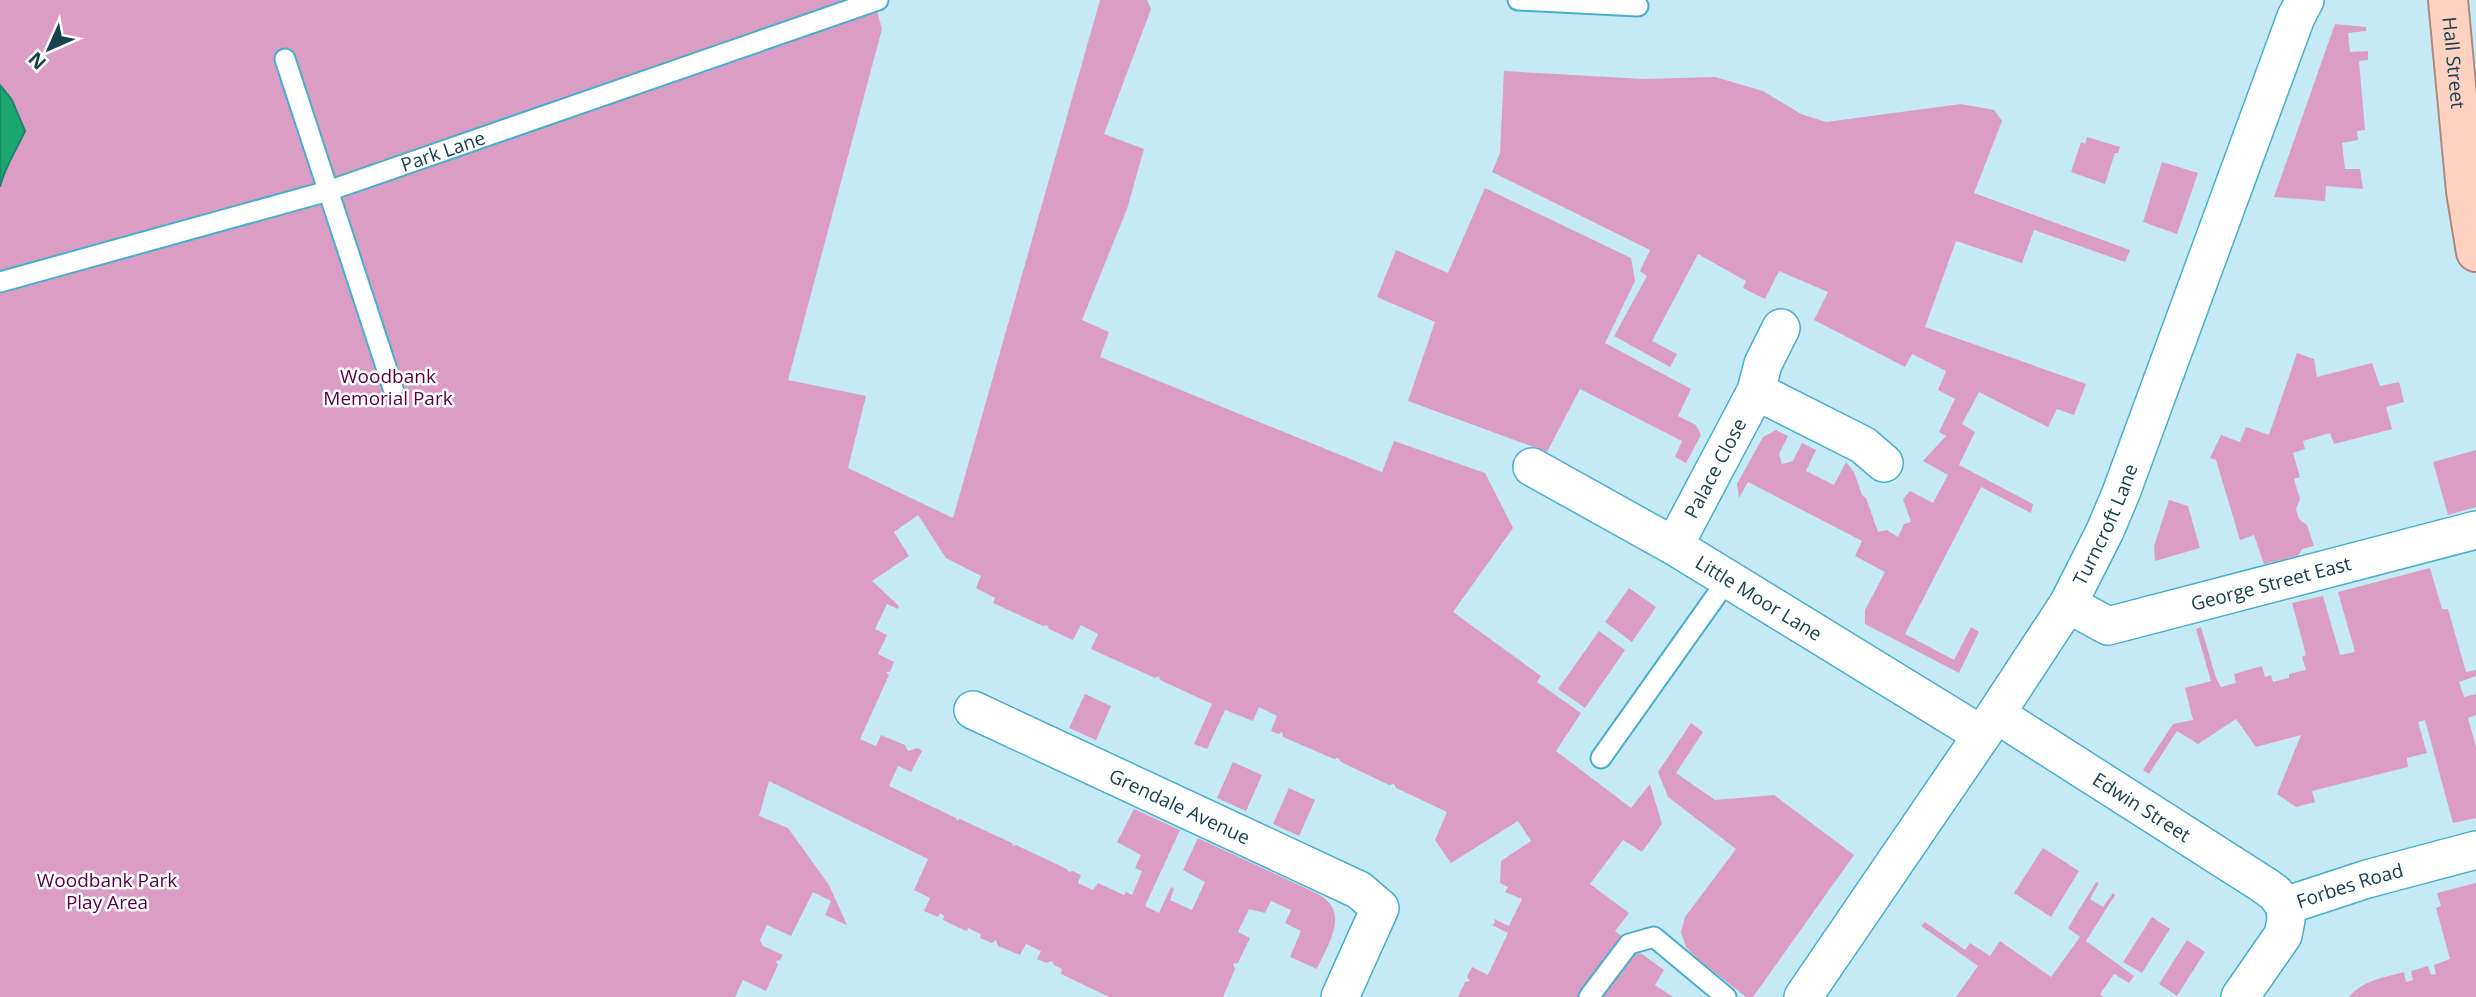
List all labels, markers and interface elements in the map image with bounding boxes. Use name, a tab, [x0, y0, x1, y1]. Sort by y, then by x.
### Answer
north arrow	[14, 14, 84, 84]
street label: Hall Street	[2437, 16, 2471, 110]
text: N	[22, 46, 52, 76]
street label: Park Lane	[397, 124, 488, 178]
park label: Woodbank Memorial Park	[323, 363, 453, 411]
street label: Palace Close	[1678, 414, 1752, 523]
street label: Turncroft Lane	[2067, 460, 2144, 590]
street label: Little Moor Lane	[1691, 549, 1827, 647]
street label: George Street East	[2188, 550, 2354, 617]
street label: Grendale Avenue	[1105, 762, 1254, 850]
street label: Edwin Street	[2088, 766, 2196, 848]
street label: Forbes Road	[2293, 857, 2406, 914]
park label: Woodbank Park Play Area	[37, 867, 177, 915]

